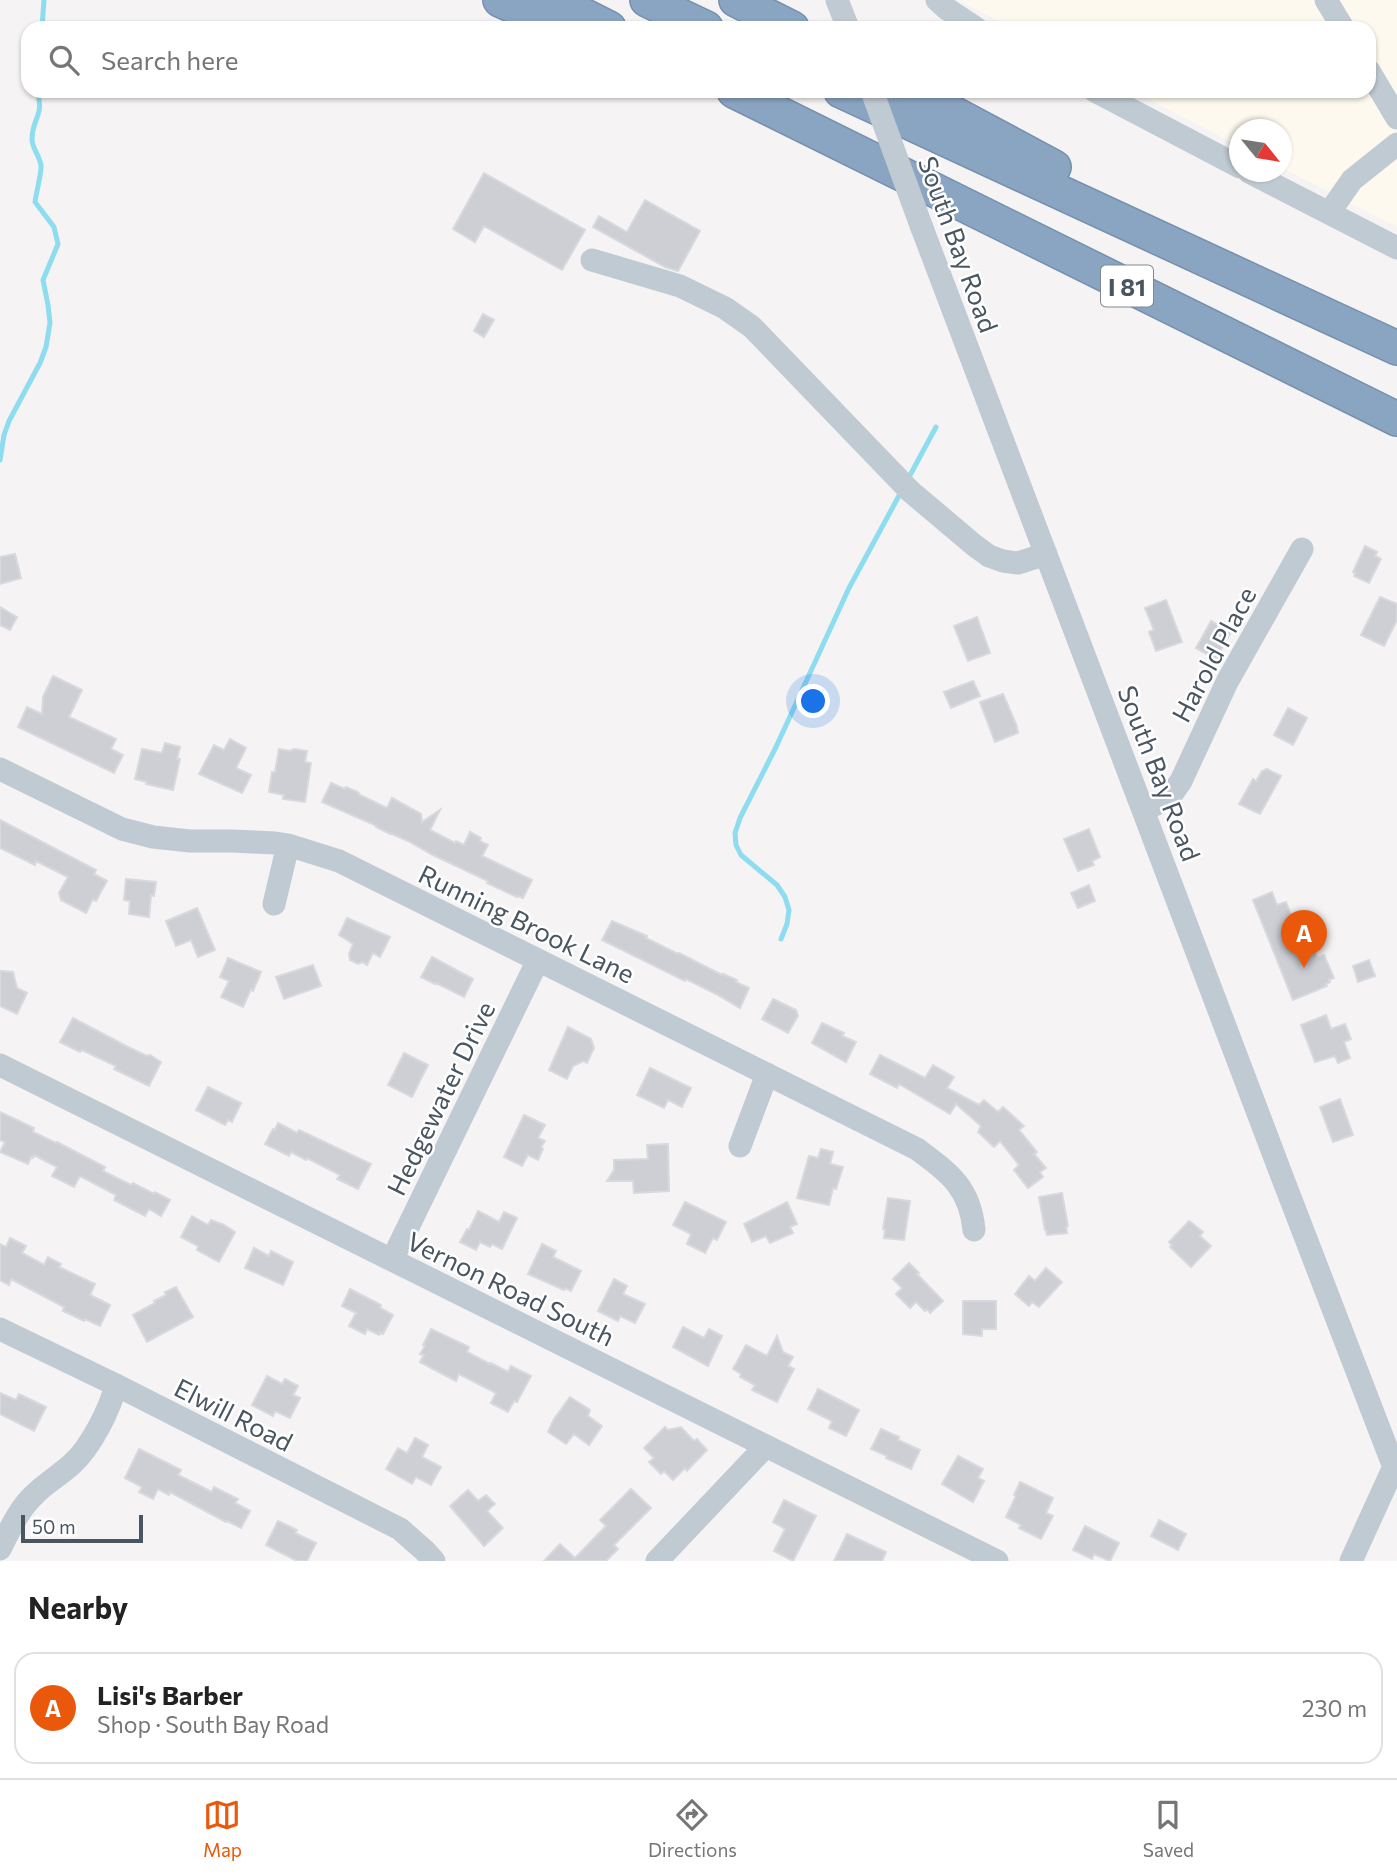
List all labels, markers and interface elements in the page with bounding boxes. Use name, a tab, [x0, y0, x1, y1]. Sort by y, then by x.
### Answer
search box	[21, 21, 1376, 98]
icon: search	[45, 41, 83, 79]
text: Search here	[101, 44, 239, 75]
north arrow	[1229, 119, 1292, 182]
street label: South Bay Road	[913, 152, 1005, 336]
road number: I 81	[1101, 265, 1153, 306]
street label: Harold Place	[1165, 581, 1261, 727]
street label: South Bay Road	[1112, 681, 1208, 865]
your location	[796, 684, 830, 718]
street label: Running Brook Lane	[414, 857, 640, 989]
pin: A	[1281, 910, 1327, 968]
street label: Hedgewater Drive	[380, 996, 500, 1200]
street label: Vernon Road South	[402, 1224, 620, 1352]
street label: Elwill Road	[170, 1371, 298, 1457]
scale bar	[21, 1512, 144, 1544]
text: 50 m	[32, 1515, 76, 1538]
text: Nearby	[28, 1588, 128, 1625]
text: Lisi's Barber	[97, 1679, 243, 1710]
text: A	[45, 1694, 61, 1722]
text: 230 m	[1302, 1694, 1367, 1722]
text: Shop · South Bay Road	[97, 1710, 329, 1738]
tab: Map	[203, 1796, 242, 1861]
tab: Directions	[648, 1796, 737, 1861]
tab: Saved	[1143, 1796, 1194, 1861]

